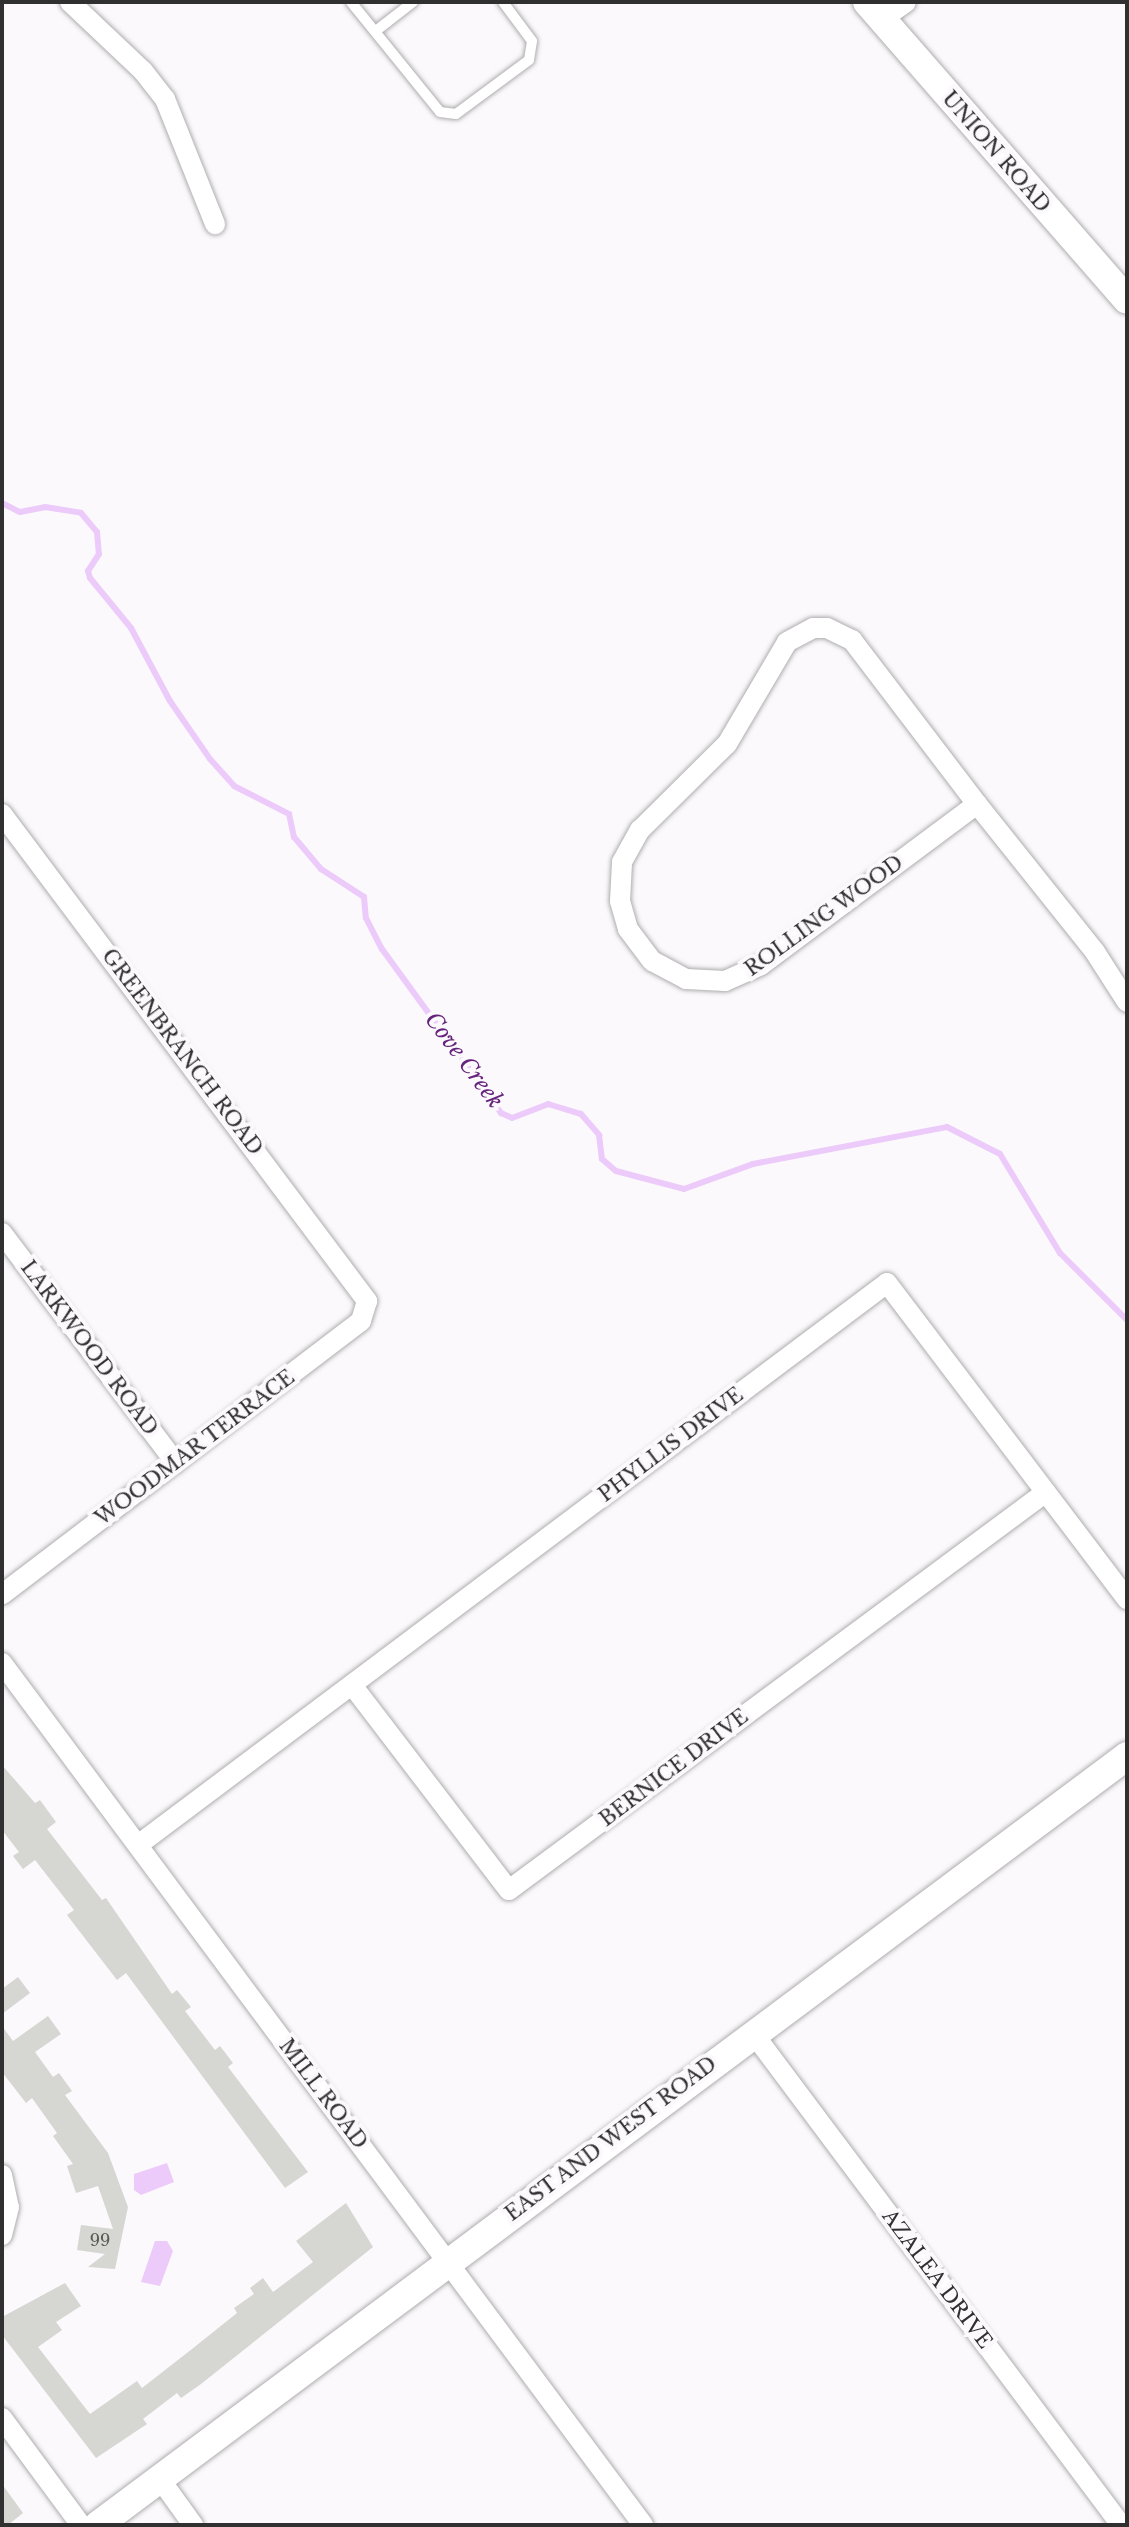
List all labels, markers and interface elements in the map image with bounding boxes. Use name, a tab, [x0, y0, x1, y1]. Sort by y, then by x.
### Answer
street label: UNION ROAD	[937, 87, 1055, 217]
street label: ROLLING WOOD	[740, 850, 908, 982]
street label: GREENBRANCH ROAD	[97, 944, 267, 1160]
water label: Cove Creek	[419, 1007, 509, 1113]
street label: LARKWOOD ROAD	[16, 1256, 162, 1440]
street label: WOODMAR TERRACE	[90, 1365, 300, 1531]
street label: PHYLLIS DRIVE	[594, 1383, 748, 1507]
street label: BERNICE DRIVE	[595, 1704, 753, 1832]
street label: MILL ROAD	[274, 2034, 372, 2154]
street label: EAST AND WEST ROAD	[500, 2051, 722, 2227]
street label: AZALEA DRIVE	[877, 2205, 997, 2353]
house number: 99	[90, 2230, 110, 2250]

